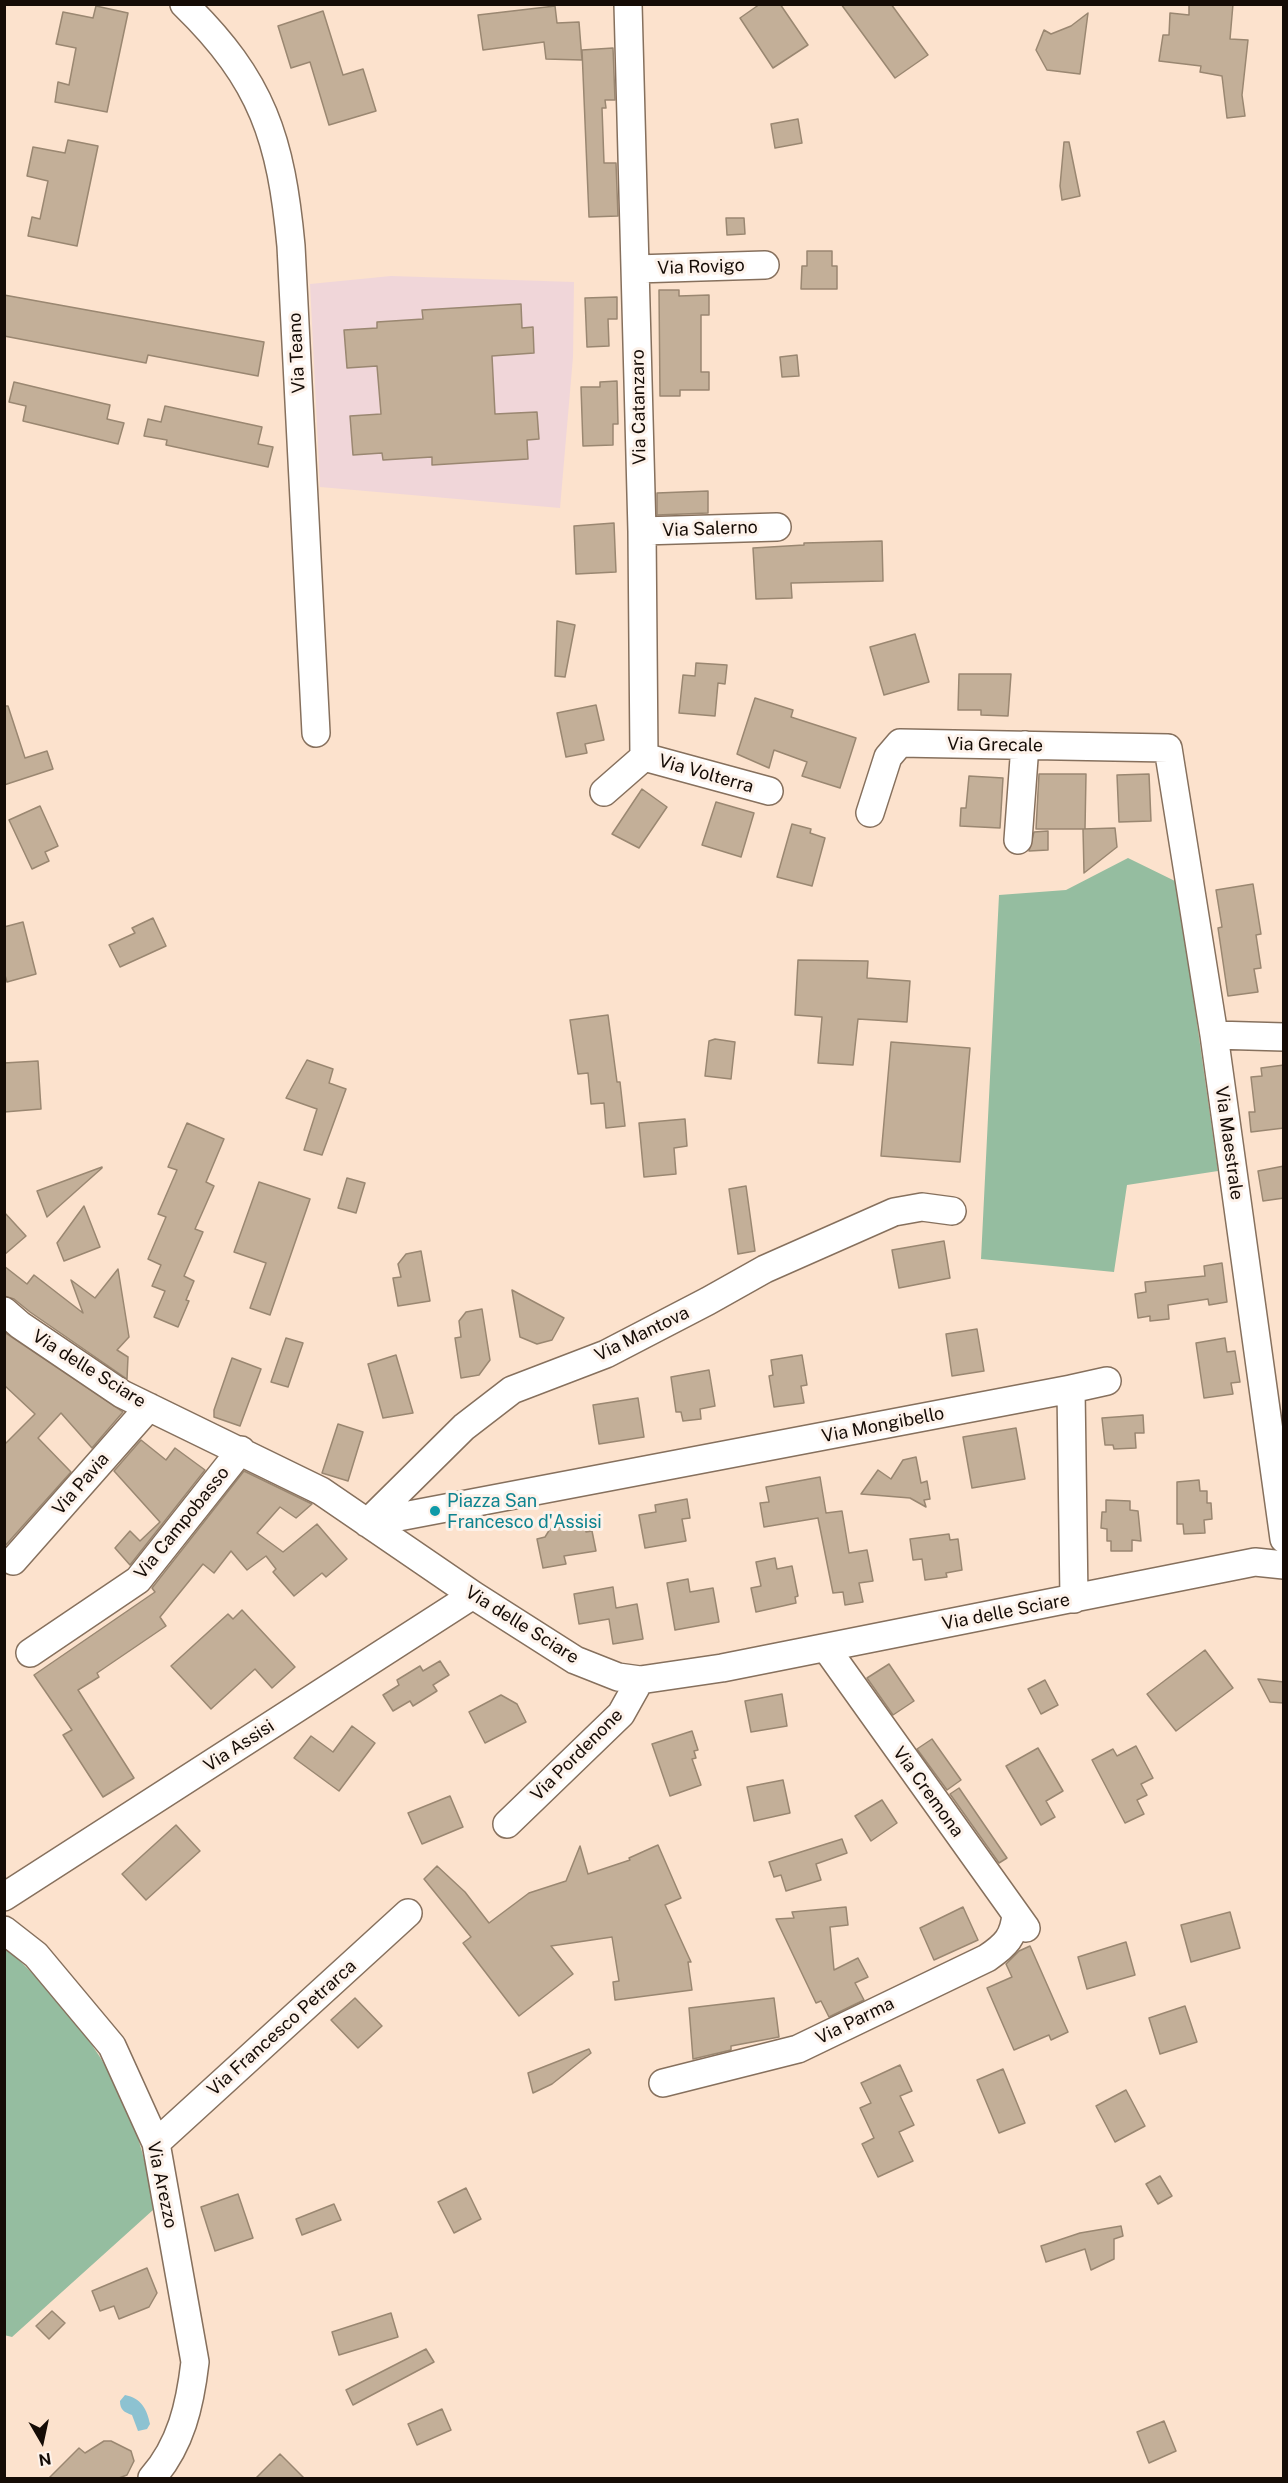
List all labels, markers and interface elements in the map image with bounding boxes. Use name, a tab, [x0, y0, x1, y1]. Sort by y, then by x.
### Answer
street label: Via Rovigo	[657, 255, 745, 279]
street label: Via Teano	[284, 312, 310, 394]
street label: Via Catanzaro	[627, 349, 651, 465]
street label: Via Salerno	[662, 517, 758, 541]
street label: Via Grecale	[947, 733, 1043, 757]
street label: Via Volterra	[656, 750, 756, 798]
street label: Via Maestrale	[1210, 1085, 1248, 1201]
street label: Via Mantova	[591, 1302, 693, 1366]
street label: Via delle Sciare	[28, 1325, 150, 1413]
street label: Via Mongibello	[820, 1403, 946, 1447]
street label: Via Pavia	[48, 1448, 114, 1520]
street label: Via Campobasso	[130, 1462, 234, 1584]
place label: Piazza San Francesco d'Assisi	[447, 1490, 602, 1532]
marker: Piazza San Francesco d'Assisi	[428, 1504, 442, 1518]
street label: Via delle Sciare	[461, 1581, 583, 1669]
street label: Via delle Sciare	[940, 1589, 1072, 1635]
street label: Via Pordenone	[526, 1704, 628, 1806]
street label: Via Assisi	[200, 1715, 278, 1777]
street label: Via Cremona	[888, 1743, 968, 1841]
street label: Via Francesco Petrarca	[203, 1955, 361, 2101]
street label: Via Parma	[812, 1993, 898, 2049]
street label: Via Arezzo	[142, 2140, 182, 2230]
north arrow	[12, 2411, 72, 2471]
text: N	[37, 2449, 53, 2470]

